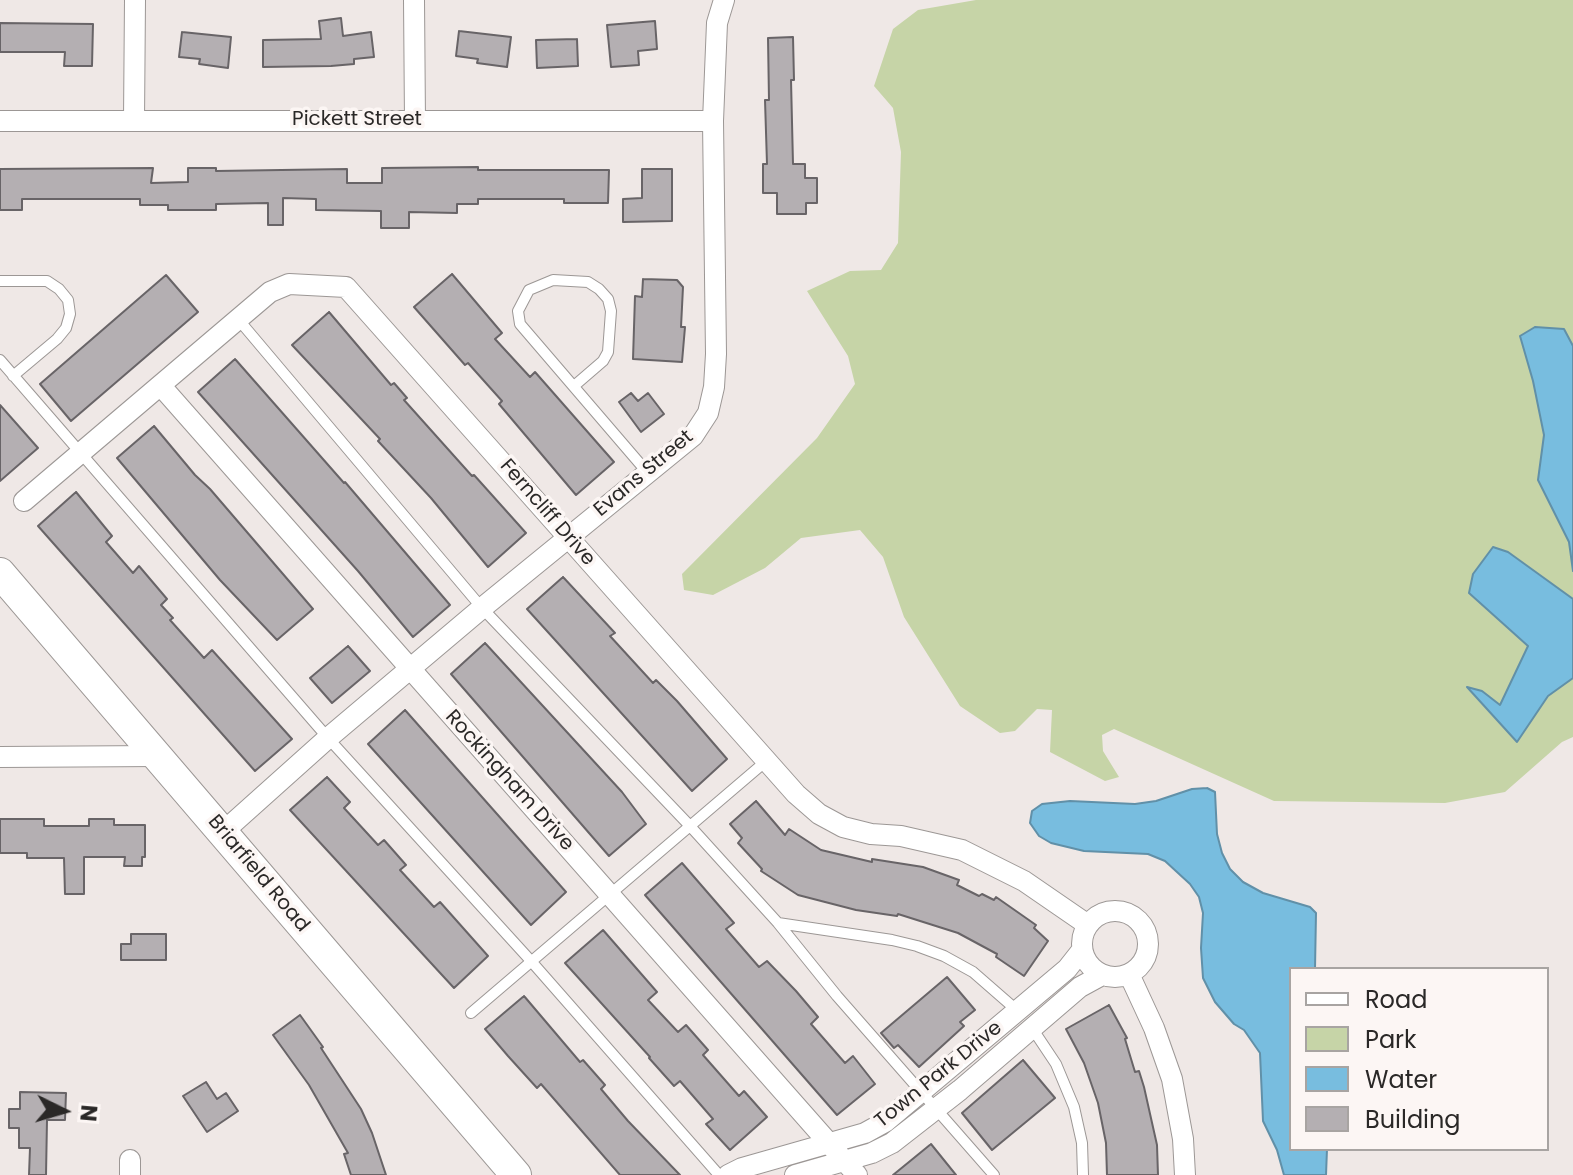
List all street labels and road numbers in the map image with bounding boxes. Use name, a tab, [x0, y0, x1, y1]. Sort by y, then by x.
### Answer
street label: Pickett Street	[292, 108, 422, 132]
street label: Evans Street	[590, 426, 698, 522]
street label: Ferncliff Drive	[494, 455, 600, 571]
street label: Rockingham Drive	[440, 706, 578, 856]
street label: Briarfield Road	[202, 811, 314, 937]
street label: Town Park Drive	[871, 1016, 1007, 1134]

